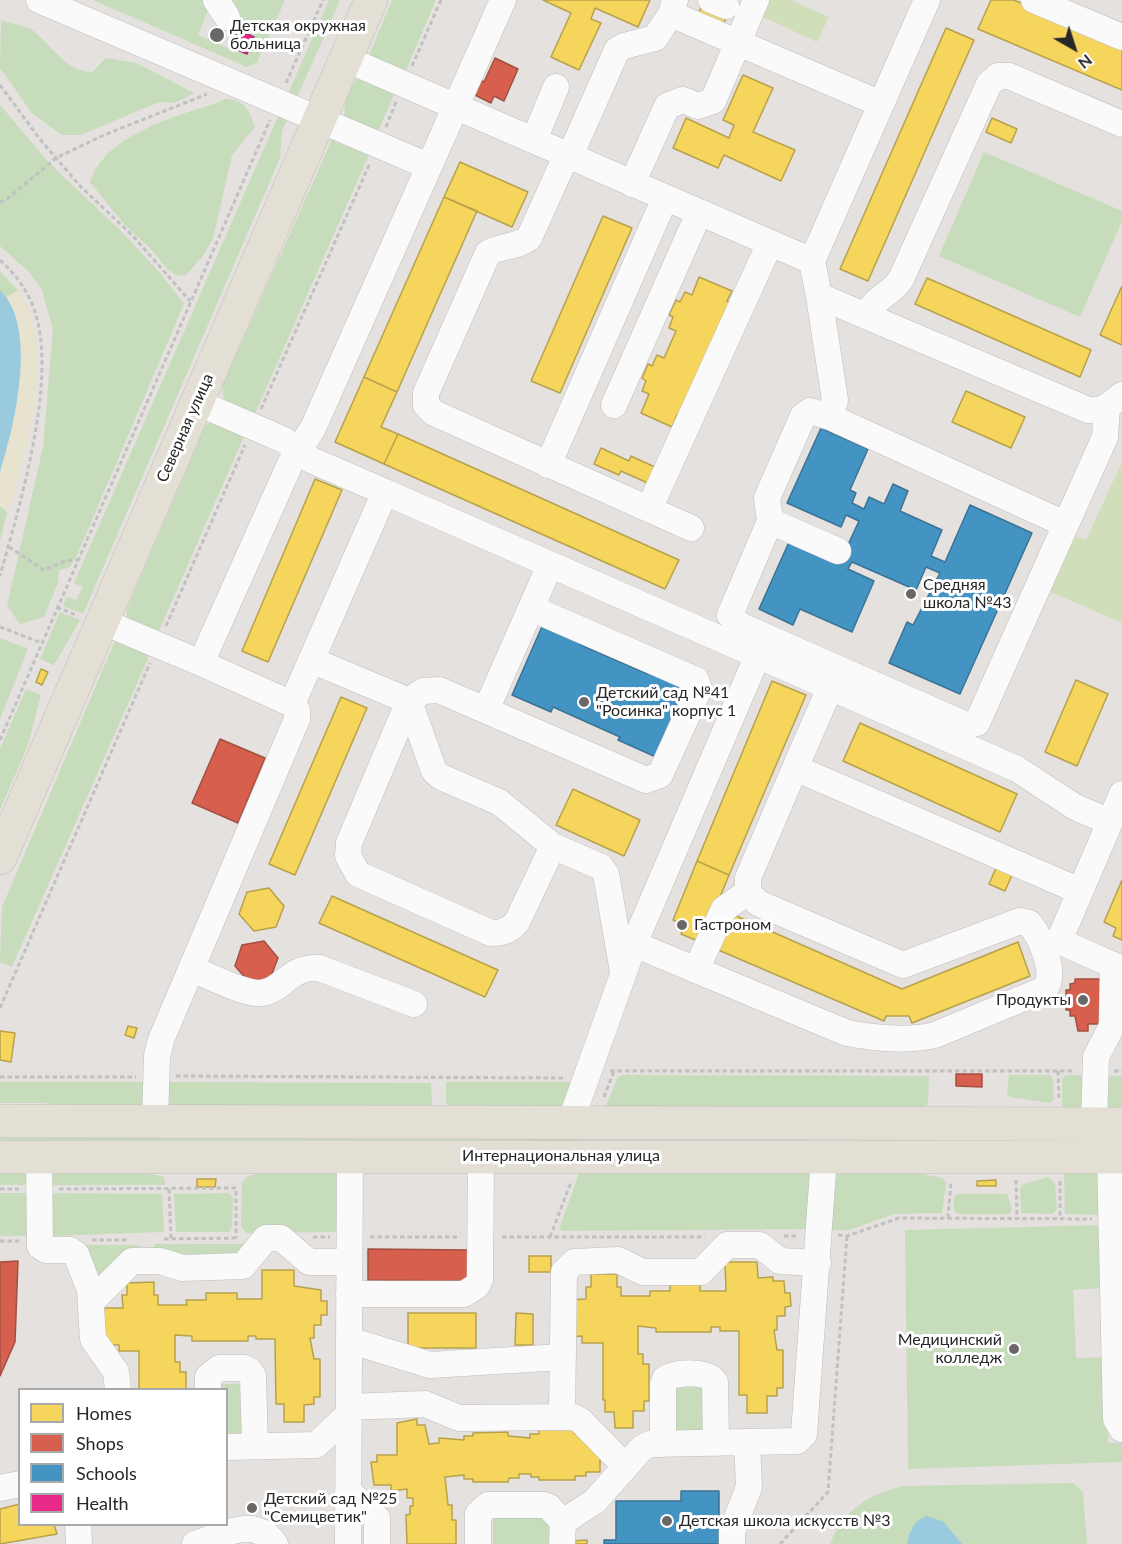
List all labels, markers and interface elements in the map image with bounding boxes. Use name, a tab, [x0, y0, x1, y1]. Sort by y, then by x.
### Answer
place label: Детская окружная больница	[230, 16, 366, 54]
north arrow	[1044, 18, 1104, 78]
marker: Детская окружная больница	[208, 26, 226, 44]
text: N	[1075, 51, 1096, 74]
street label: Северная улица	[152, 371, 218, 485]
place label: Средняя школа №43	[923, 575, 1011, 613]
marker: Средняя школа №43	[904, 587, 918, 601]
place label: Детский сад №41 "Росинка" корпус 1	[596, 683, 736, 721]
marker: Детский сад №41 "Росинка" корпус 1	[577, 695, 591, 709]
place label: Гастроном	[694, 915, 771, 935]
marker: Гастроном	[675, 918, 689, 932]
place label: Продукты	[996, 990, 1071, 1010]
marker: Продукты	[1076, 993, 1090, 1007]
street label: Интернациональная улица	[462, 1146, 660, 1166]
place label: Медицинский колледж	[898, 1330, 1002, 1368]
marker: Медицинский колледж	[1007, 1342, 1021, 1356]
legend	[18, 1388, 228, 1526]
text: Homes	[76, 1402, 132, 1424]
text: Shops	[76, 1432, 124, 1454]
text: Schools	[76, 1462, 137, 1484]
place label: Детский сад №25 "Семицветик"	[264, 1489, 397, 1527]
text: Health	[76, 1492, 129, 1514]
marker: Детский сад №25 "Семицветик"	[245, 1501, 259, 1515]
place label: Детская школа искусств №3	[679, 1511, 891, 1531]
marker: Детская школа искусств №3	[660, 1514, 674, 1528]

